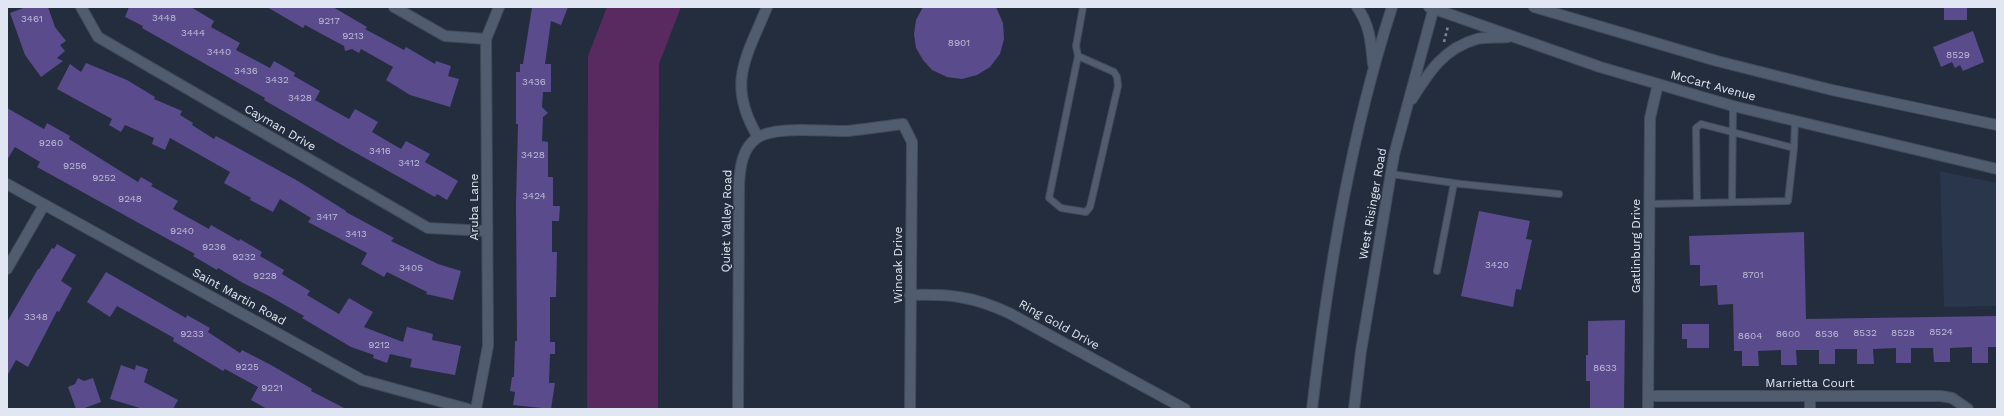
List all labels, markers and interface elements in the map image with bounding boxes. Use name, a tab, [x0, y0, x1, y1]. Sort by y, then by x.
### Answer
house number: 3448	[152, 12, 176, 24]
house number: 3461	[21, 13, 43, 25]
house number: 9217	[318, 15, 340, 27]
house number: 3444	[181, 27, 205, 39]
house number: 9213	[342, 30, 364, 42]
house number: 8901	[948, 37, 970, 49]
house number: 3440	[207, 46, 231, 58]
house number: 8529	[1946, 49, 1970, 61]
house number: 3436	[234, 65, 258, 77]
street label: McCart Avenue	[1669, 68, 1757, 104]
house number: 3432	[265, 74, 289, 86]
house number: 3436	[522, 76, 546, 88]
house number: 3428	[288, 92, 312, 104]
street label: Cayman Drive	[242, 102, 318, 154]
house number: 9260	[39, 137, 63, 149]
house number: 3416	[369, 145, 391, 157]
street label: West Risinger Road	[1356, 147, 1390, 261]
house number: 3428	[521, 149, 545, 161]
house number: 3412	[398, 157, 420, 169]
house number: 9256	[63, 160, 87, 172]
street label: Quiet Valley Road	[719, 169, 735, 273]
house number: 9252	[92, 172, 116, 184]
street label: Aruba Lane	[467, 174, 481, 240]
house number: 3424	[522, 190, 546, 202]
house number: 9248	[118, 193, 142, 205]
street label: Gatlinburg Drive	[1629, 199, 1643, 293]
house number: 3417	[316, 211, 338, 223]
house number: 9240	[170, 225, 194, 237]
street label: Winoak Drive	[891, 227, 905, 303]
house number: 3413	[345, 228, 367, 240]
house number: 9236	[202, 241, 226, 253]
house number: 9232	[232, 251, 256, 263]
house number: 3420	[1485, 259, 1509, 271]
house number: 3405	[399, 262, 423, 274]
street label: Saint Martin Road	[190, 265, 288, 329]
house number: 8701	[1742, 269, 1764, 281]
house number: 9228	[253, 270, 277, 282]
street label: Ring Gold Drive	[1016, 297, 1102, 353]
house number: 3348	[24, 311, 48, 323]
house number: 8524	[1929, 326, 1953, 338]
house number: 8532	[1853, 327, 1877, 339]
house number: 8528	[1891, 327, 1915, 339]
house number: 9233	[180, 328, 204, 340]
house number: 8600	[1776, 328, 1800, 340]
house number: 8536	[1815, 328, 1839, 340]
house number: 8604	[1738, 330, 1762, 342]
house number: 9212	[368, 339, 390, 351]
house number: 9225	[235, 361, 259, 373]
house number: 8633	[1593, 362, 1617, 374]
street label: Marrietta Court	[1765, 376, 1855, 390]
house number: 9221	[261, 382, 283, 394]

